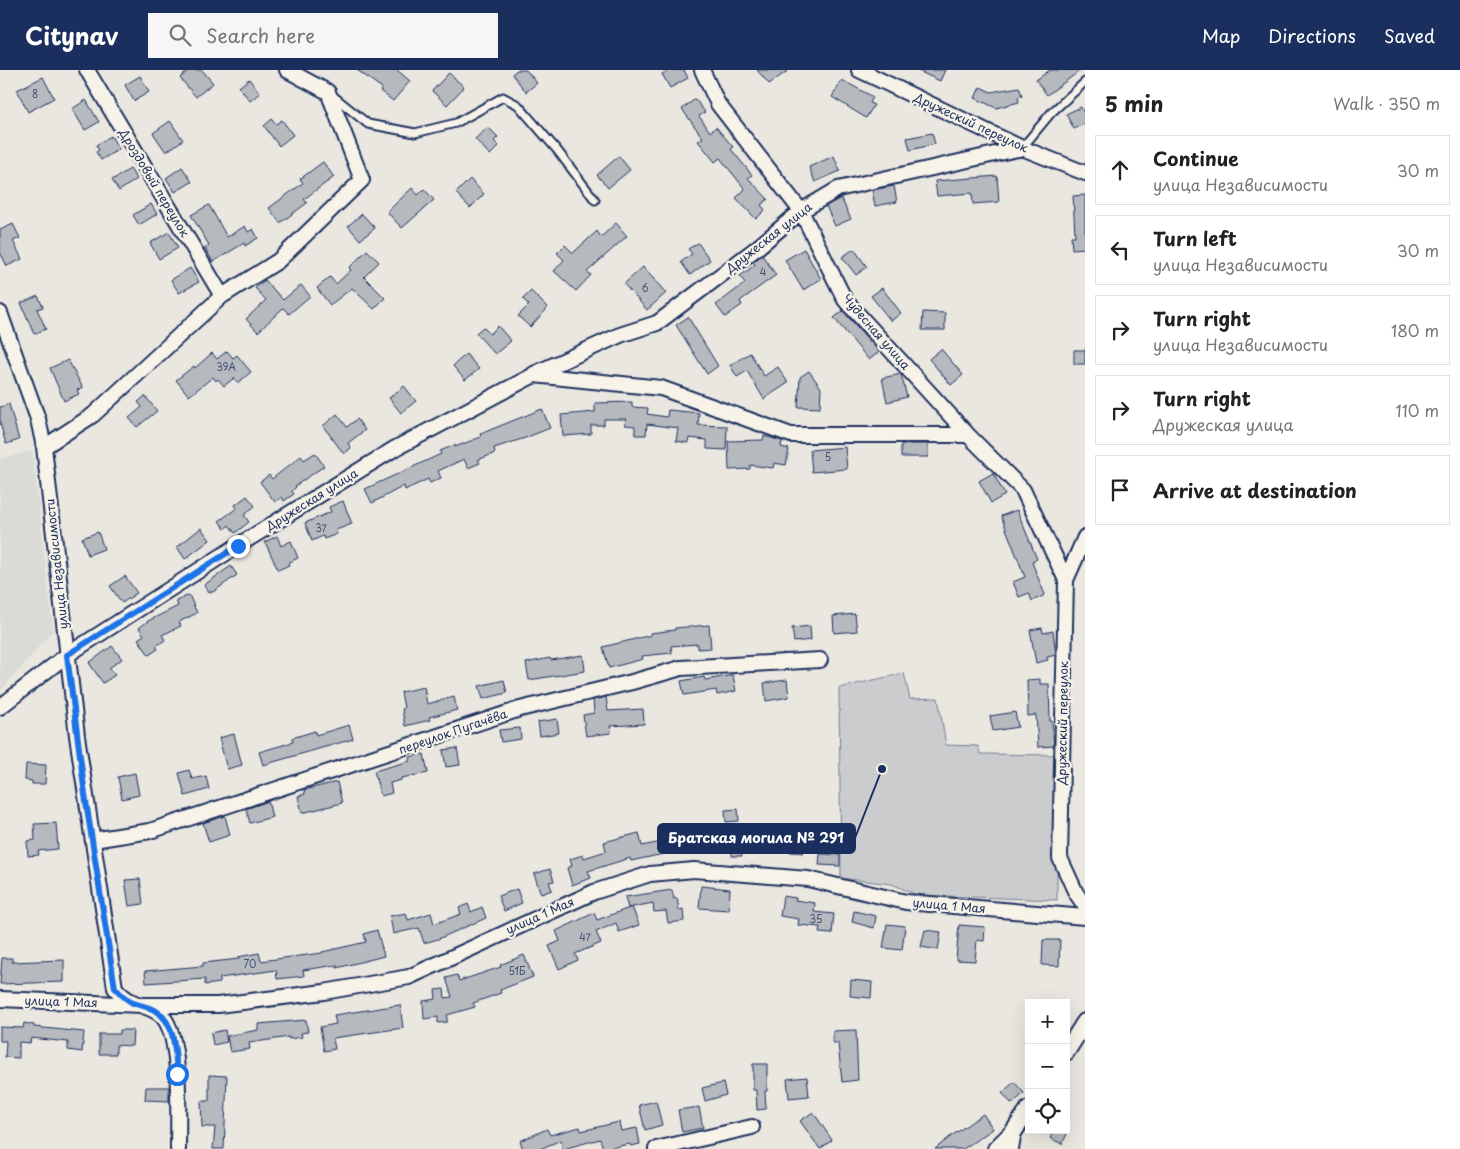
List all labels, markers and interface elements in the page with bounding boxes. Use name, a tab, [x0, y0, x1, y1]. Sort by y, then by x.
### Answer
search box	[148, 13, 498, 58]
text: Citynav	[25, 17, 118, 53]
icon: search	[166, 21, 194, 49]
text: Search here	[206, 21, 315, 49]
text: Map	[1202, 22, 1240, 49]
text: Directions	[1268, 22, 1356, 49]
text: Saved	[1384, 22, 1435, 49]
house number: 8	[32, 86, 38, 101]
street label: Дружеский переулок	[910, 87, 1032, 157]
text: 5 min	[1105, 87, 1163, 119]
text: Walk · 350 m	[1333, 91, 1440, 115]
street label: Дроздовый переулок	[115, 124, 195, 241]
text: Continue	[1153, 144, 1239, 172]
icon: ahead	[1106, 156, 1134, 184]
text: 30 m	[1397, 158, 1439, 182]
text: улица Независимости	[1153, 172, 1328, 196]
street label: Дружеская улица	[720, 197, 816, 277]
text: Turn left	[1153, 224, 1237, 252]
icon: left	[1106, 236, 1134, 264]
text: 30 m	[1397, 238, 1439, 262]
text: улица Независимости	[1153, 252, 1328, 276]
house number: 4	[760, 264, 767, 279]
house number: 6	[641, 280, 649, 295]
street label: Чудесная улица	[839, 289, 915, 374]
text: Turn right	[1153, 304, 1251, 332]
icon: right	[1106, 316, 1134, 344]
text: 180 m	[1391, 318, 1439, 342]
text: улица Независимости	[1153, 332, 1328, 356]
house number: 39А	[216, 359, 236, 374]
text: Turn right	[1153, 384, 1251, 412]
icon: right	[1106, 396, 1134, 424]
text: 110 m	[1396, 398, 1439, 422]
text: Дружеская улица	[1153, 412, 1294, 436]
house number: 5	[825, 449, 831, 464]
street label: Дружеская улица	[261, 463, 361, 535]
icon: arrive	[1106, 476, 1134, 504]
text: Arrive at destination	[1153, 476, 1357, 504]
street label: улица Независимости	[40, 498, 72, 630]
house number: 37	[315, 520, 328, 535]
route end	[227, 535, 250, 558]
street label: Дружеский переулок	[1052, 660, 1072, 786]
street label: переулок Пугачёва	[396, 704, 510, 758]
callout: Братская могила № 291	[658, 824, 855, 853]
text: Братская могила № 291	[668, 827, 844, 848]
street label: улица 1 Мая	[502, 892, 577, 938]
street label: улица 1 Мая	[912, 893, 986, 917]
house number: 35	[810, 911, 822, 926]
house number: 47	[579, 929, 592, 944]
house number: 70	[244, 956, 256, 971]
house number: 51Б	[508, 963, 526, 978]
street label: улица 1 Мая	[24, 991, 98, 1011]
map controls	[1025, 999, 1070, 1134]
button: +	[1025, 999, 1070, 1044]
button: −	[1025, 1044, 1070, 1089]
route start	[166, 1063, 189, 1086]
button: locate	[1025, 1089, 1070, 1134]

